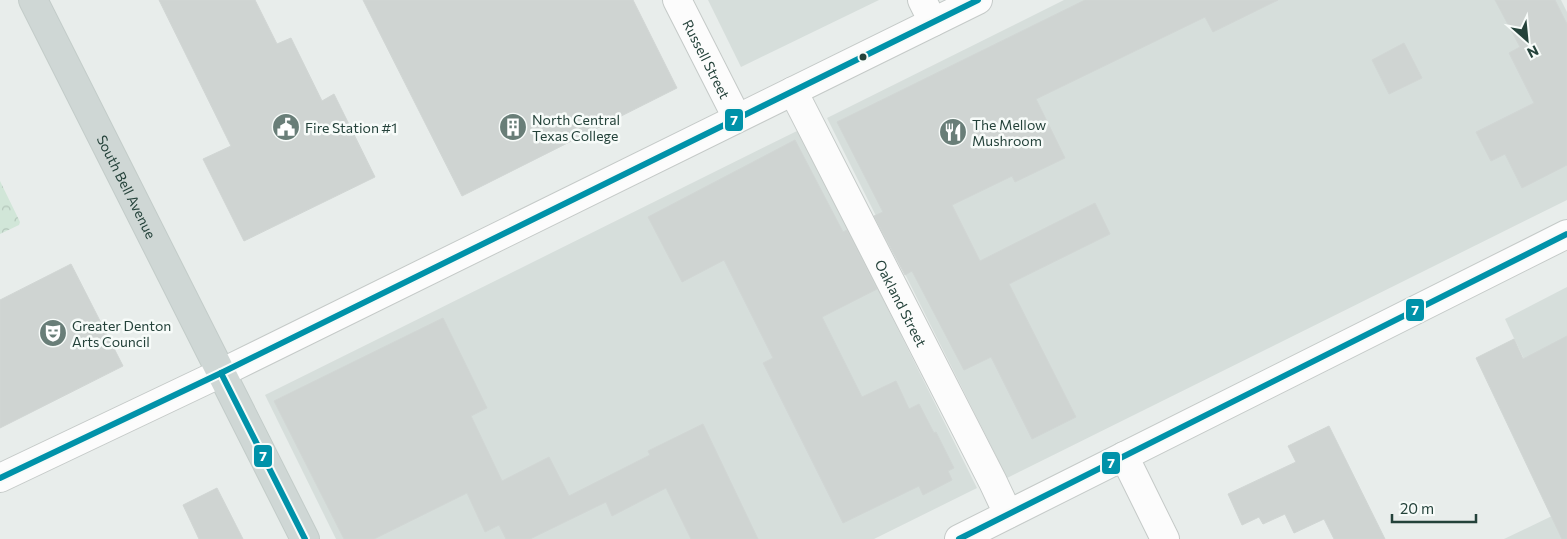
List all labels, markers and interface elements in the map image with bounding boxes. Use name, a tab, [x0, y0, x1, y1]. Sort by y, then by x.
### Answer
north arrow	[1502, 15, 1552, 65]
street label: Russell Street	[680, 16, 734, 102]
text: N	[1525, 42, 1542, 62]
unlabelled marker	[858, 52, 868, 62]
line badge: 7	[724, 108, 744, 132]
place label: North Central Texas College	[532, 111, 620, 144]
text: 7	[730, 111, 738, 128]
public building icon: Fire Station #1	[271, 112, 301, 142]
building icon: North Central Texas College	[498, 112, 528, 142]
place label: The Mellow Mushroom	[972, 116, 1046, 149]
restaurant icon: The Mellow Mushroom	[938, 117, 968, 147]
place label: Fire Station #1	[305, 119, 397, 136]
street label: South Bell Avenue	[94, 132, 160, 241]
street label: Oakland Street	[872, 256, 931, 350]
line badge: 7	[1405, 298, 1425, 322]
text: 7	[1411, 301, 1419, 318]
place label: Greater Denton Arts Council	[72, 317, 171, 350]
theatre icon: Greater Denton Arts Council	[38, 318, 68, 348]
line badge: 7	[253, 444, 273, 468]
text: 7	[259, 447, 267, 464]
line badge: 7	[1101, 451, 1121, 475]
text: 7	[1107, 454, 1115, 471]
scale bar	[1392, 492, 1476, 524]
text: 20 m	[1400, 499, 1434, 517]

